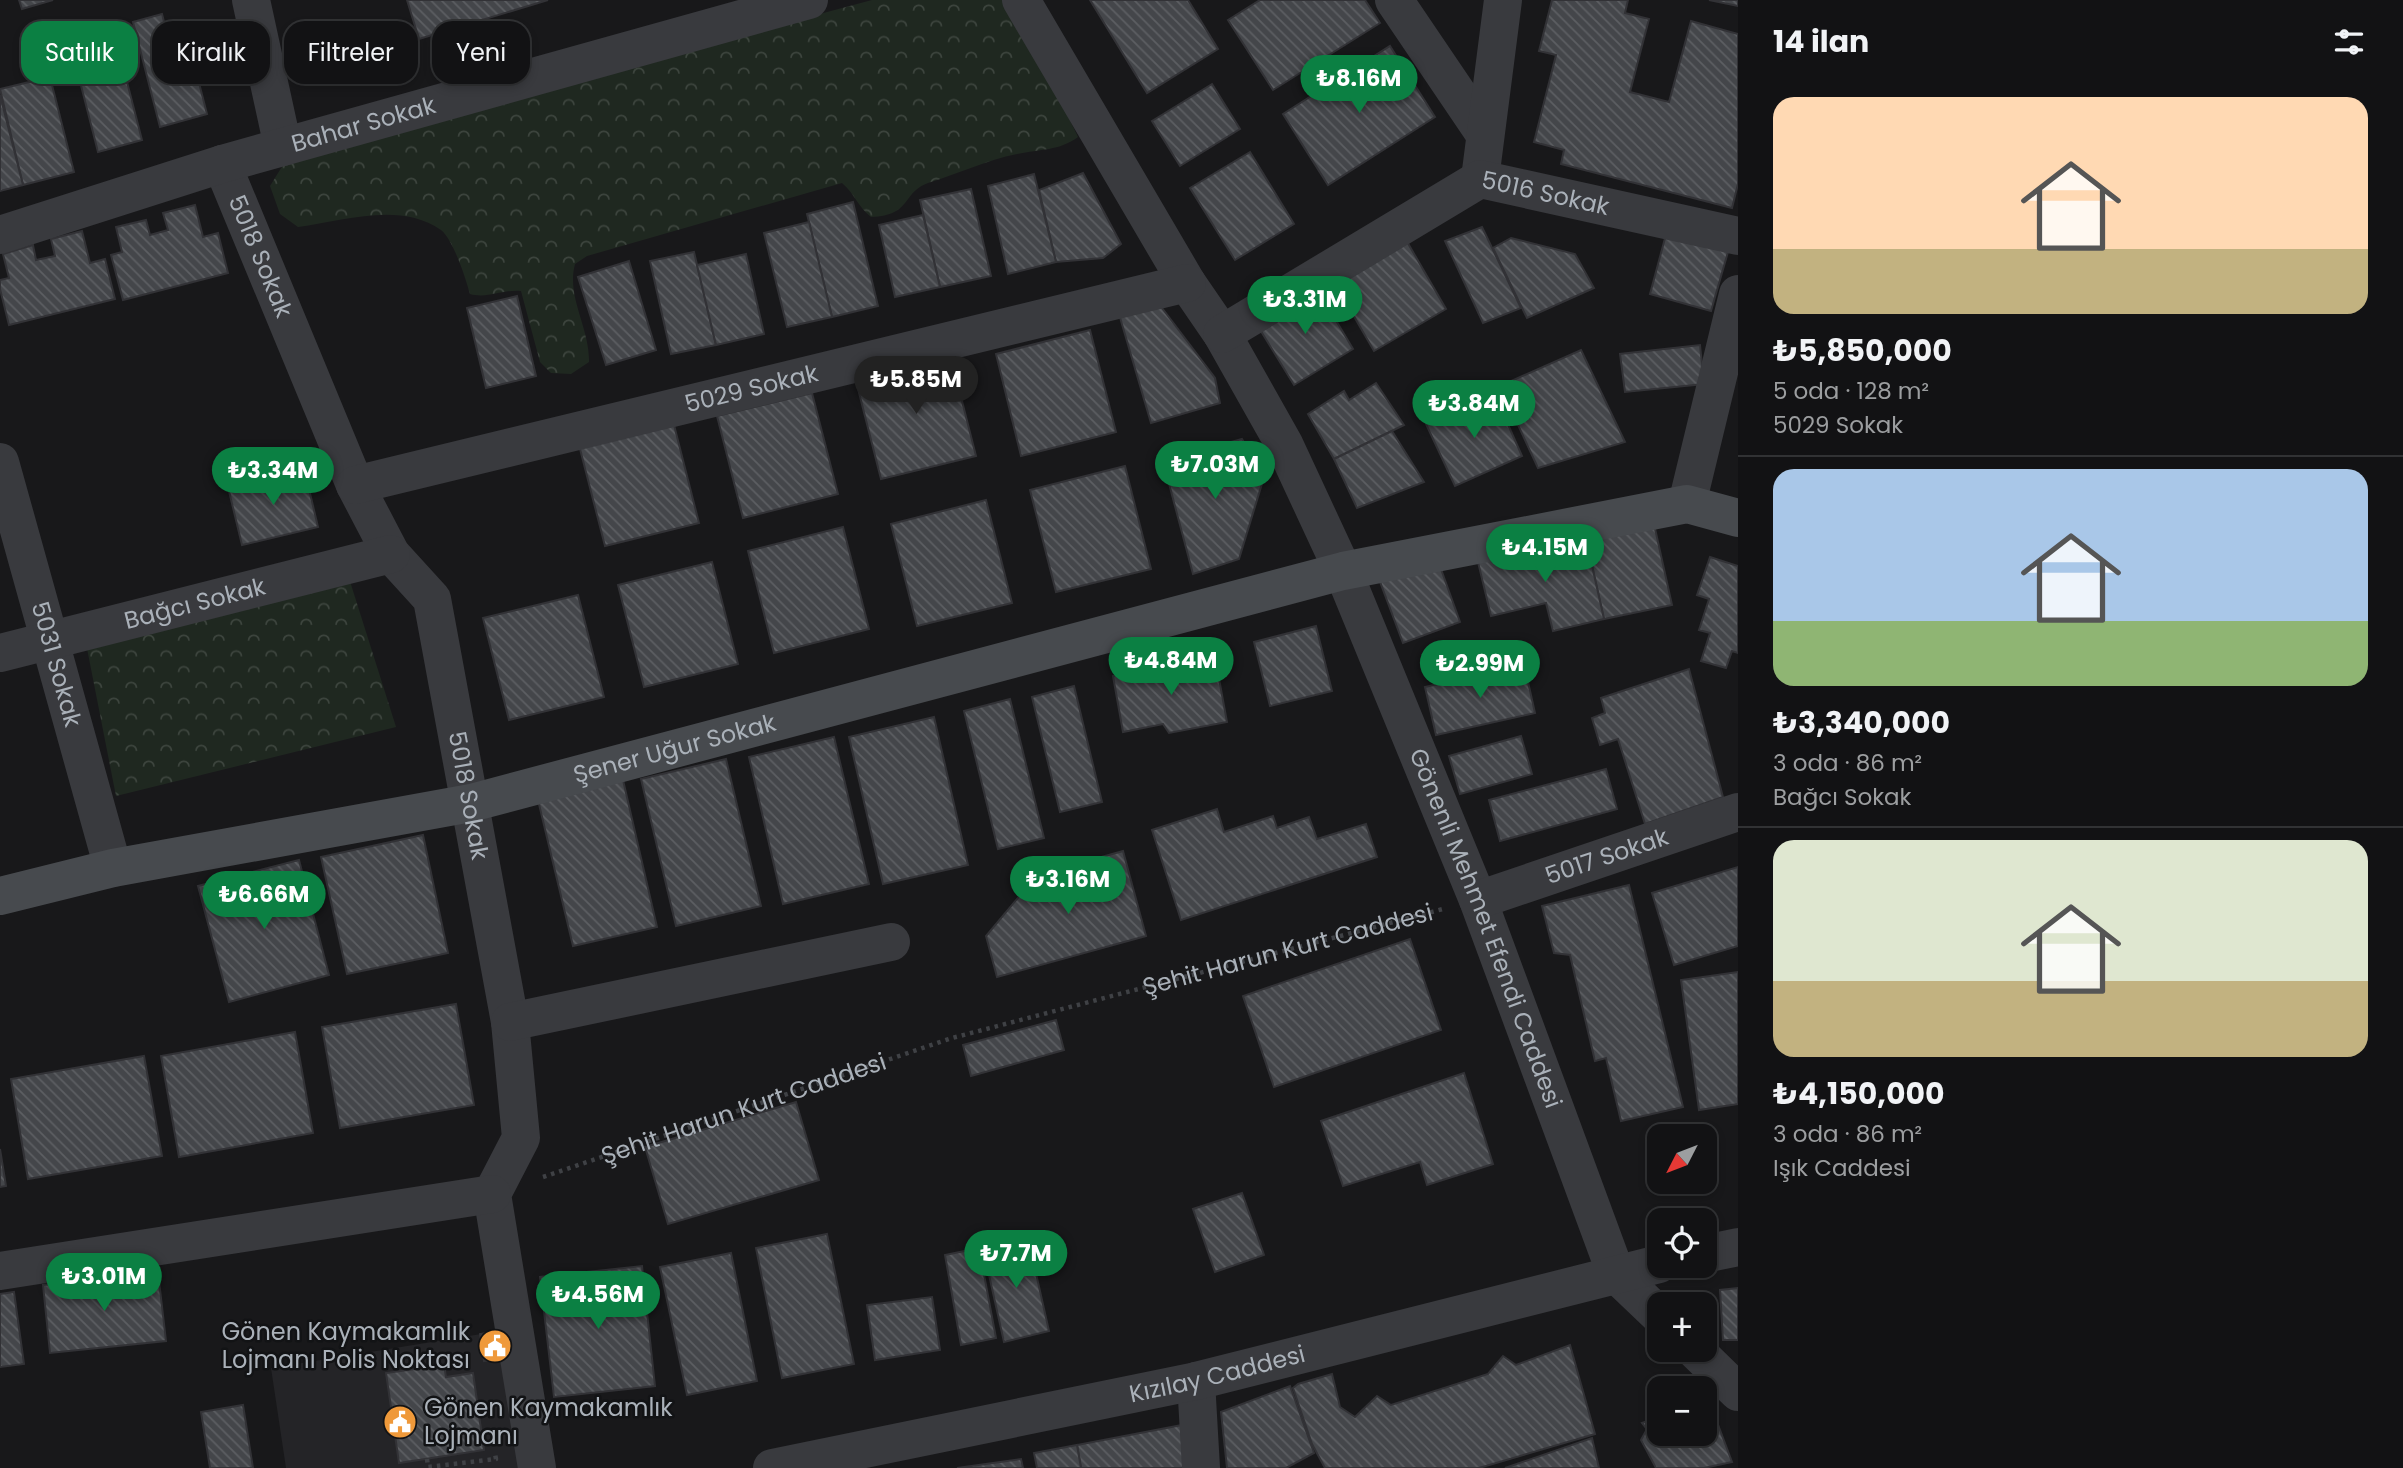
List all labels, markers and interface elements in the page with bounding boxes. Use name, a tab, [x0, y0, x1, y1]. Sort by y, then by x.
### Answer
text: 14 ilan	[1773, 20, 1869, 63]
chip: Satılık	[21, 21, 138, 84]
chip: Kiralık	[152, 21, 270, 84]
chip: Filtreler	[284, 21, 418, 84]
chip: Yeni	[432, 21, 530, 84]
icon: filters	[2330, 23, 2368, 61]
pin: ₺8.16M	[1302, 55, 1416, 115]
text: ₺8.16M	[1317, 62, 1402, 94]
street label: Bahar Sokak	[287, 88, 440, 160]
icon: home	[2008, 143, 2134, 269]
street label: 5016 Sokak	[1479, 163, 1613, 223]
street label: 5018 Sokak	[221, 190, 301, 323]
pin: ₺3.31M	[1248, 276, 1362, 336]
text: ₺3.31M	[1263, 283, 1347, 315]
text: ₺5,850,000	[1773, 329, 1952, 372]
street label: 5029 Sokak	[681, 356, 822, 420]
pin: ₺5.85M	[859, 356, 973, 416]
text: ₺5.85M	[870, 363, 962, 395]
text: 5 oda · 128 m²	[1773, 375, 1929, 407]
pin: ₺3.84M	[1417, 380, 1531, 440]
text: ₺3.84M	[1428, 387, 1520, 419]
text: 5029 Sokak	[1773, 409, 1903, 441]
pin: ₺7.03M	[1158, 442, 1272, 501]
pin: ₺3.34M	[216, 448, 330, 507]
text: ₺7.03M	[1171, 448, 1259, 480]
text: ₺3.34M	[228, 454, 318, 486]
icon: home	[2008, 515, 2134, 641]
pin: ₺4.15M	[1488, 524, 1602, 584]
text: ₺4.15M	[1502, 531, 1588, 563]
street label: Bağcı Sokak	[121, 569, 269, 637]
street label: 5031 Sokak	[24, 598, 90, 731]
pin: ₺4.84M	[1114, 638, 1228, 697]
pin: ₺2.99M	[1423, 640, 1537, 700]
text: ₺4.84M	[1125, 644, 1217, 676]
text: ₺2.99M	[1436, 647, 1524, 679]
text: ₺3,340,000	[1773, 701, 1950, 744]
street label: Şener Uğur Sokak	[570, 705, 780, 791]
street label: 5018 Sokak	[441, 729, 497, 863]
street label: Gönenli Mehmet Efendi Caddesi	[1402, 743, 1570, 1113]
text: 3 oda · 86 m²	[1773, 747, 1922, 779]
text: Bağcı Sokak	[1773, 781, 1911, 813]
street label: 5017 Sokak	[1541, 820, 1673, 892]
pin: ₺3.16M	[1011, 856, 1125, 916]
text: ₺3.16M	[1026, 863, 1110, 895]
pin: ₺6.66M	[207, 872, 321, 931]
text: ₺6.66M	[219, 878, 309, 910]
icon: home	[2008, 886, 2134, 1012]
street label: Şehit Harun Kurt Caddesi	[1139, 895, 1436, 1003]
street label: Şehit Harun Kurt Caddesi	[597, 1045, 890, 1172]
text: ₺4,150,000	[1773, 1072, 1945, 1115]
text: 3 oda · 86 m²	[1773, 1118, 1922, 1150]
north arrow	[1647, 1124, 1717, 1194]
map controls	[1647, 1124, 1717, 1446]
text: Işık Caddesi	[1773, 1152, 1911, 1184]
button: locate	[1647, 1208, 1717, 1278]
pin: ₺7.7M	[967, 1230, 1065, 1290]
text: ₺7.7M	[980, 1237, 1052, 1269]
pin: ₺3.01M	[47, 1254, 161, 1313]
text: ₺3.01M	[62, 1260, 146, 1292]
pin: ₺4.56M	[541, 1272, 655, 1331]
text: ₺4.56M	[552, 1278, 644, 1310]
button: +	[1647, 1292, 1717, 1362]
place label: Gönen Kaymakamlık Lojmanı Polis Noktası	[221, 1315, 471, 1376]
public building icon: Gönen Kaymakamlık Lojmanı Polis Noktası	[476, 1327, 514, 1365]
street label: Kızılay Caddesi	[1126, 1337, 1309, 1410]
button: −	[1647, 1376, 1717, 1446]
place label: Gönen Kaymakamlık Lojmanı	[424, 1391, 673, 1452]
public building icon: Gönen Kaymakamlık Lojmanı	[381, 1403, 419, 1441]

